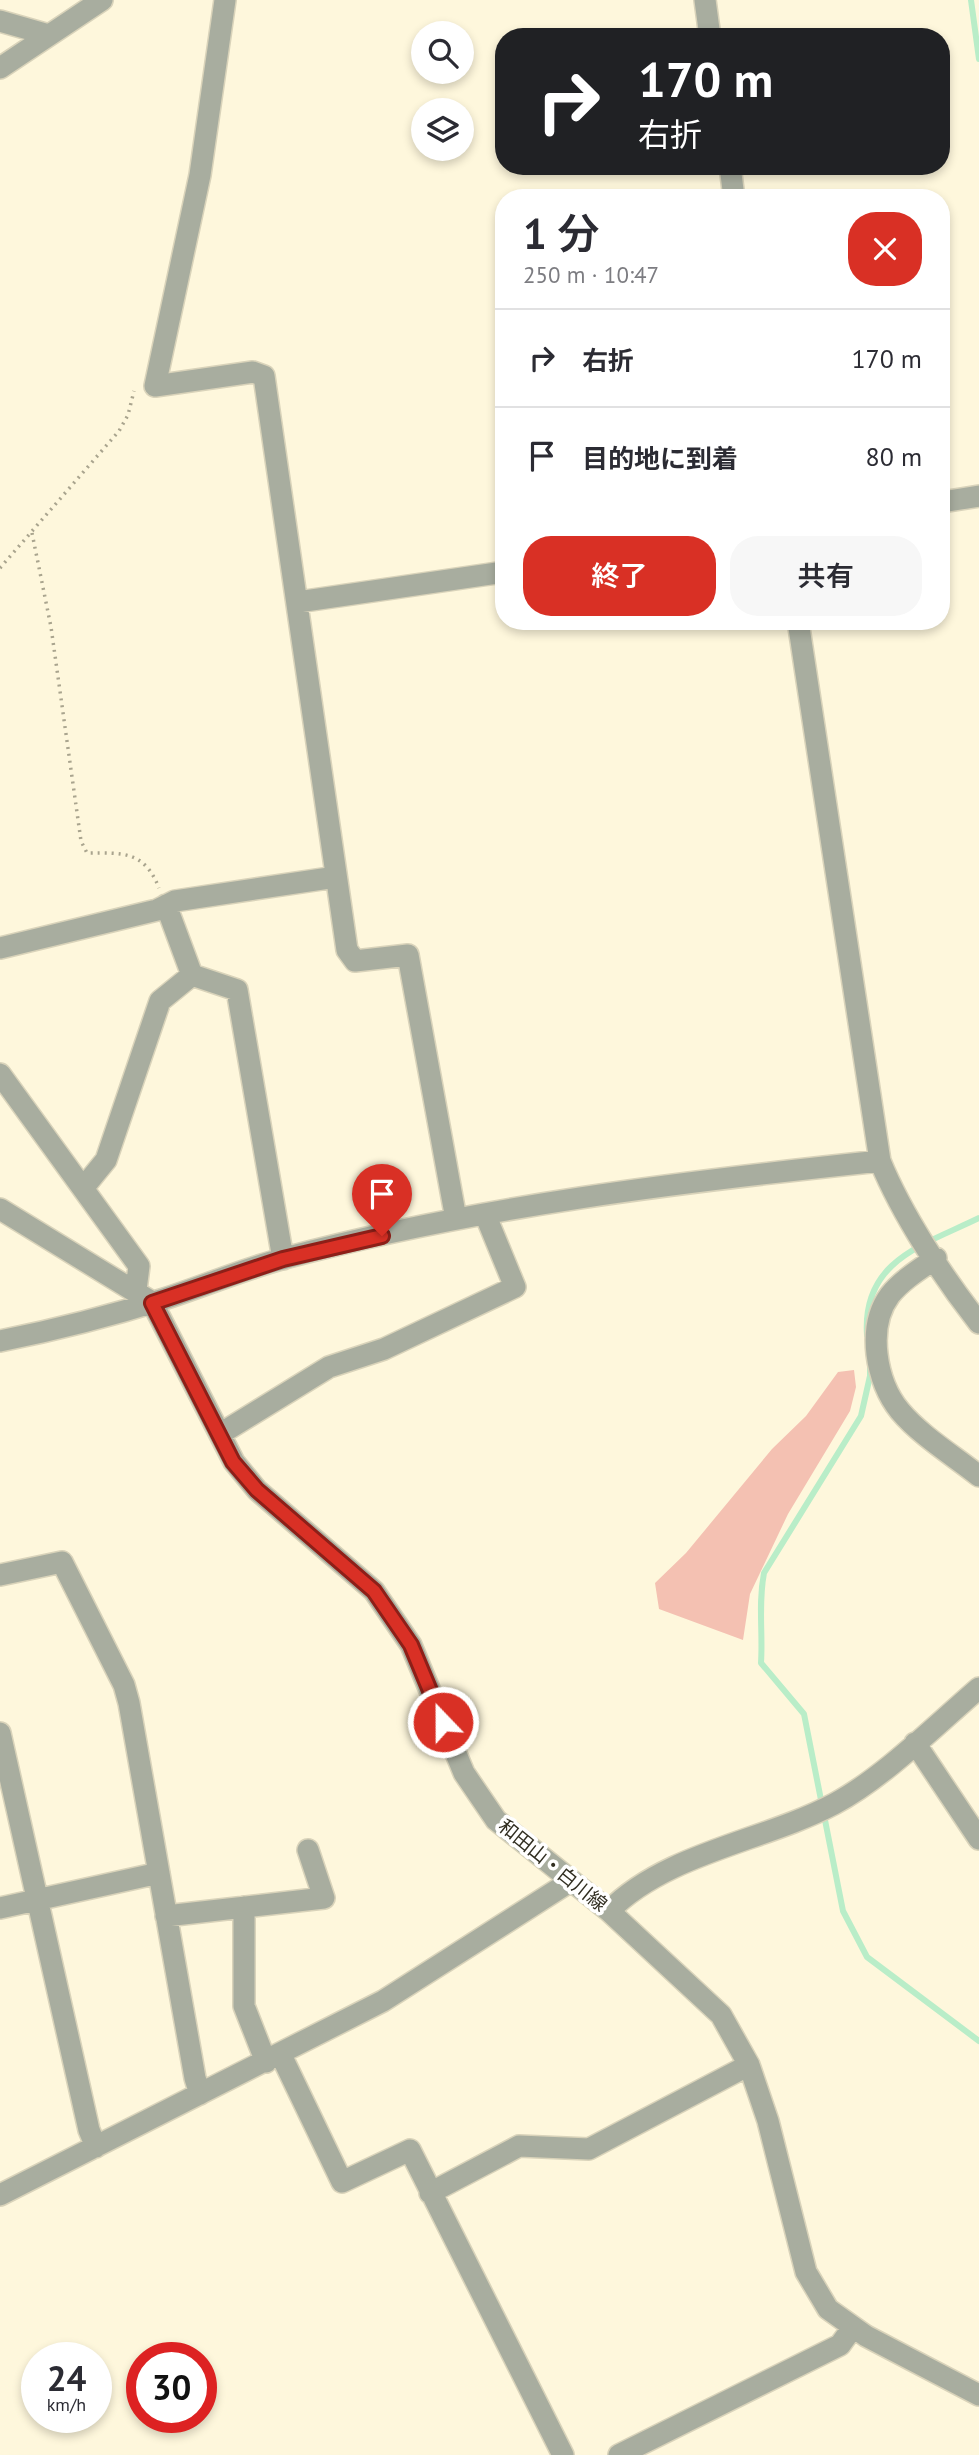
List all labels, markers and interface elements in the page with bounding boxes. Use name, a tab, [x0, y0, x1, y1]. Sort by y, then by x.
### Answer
map controls	[411, 21, 474, 161]
button: search	[411, 21, 474, 84]
text: 170 m	[638, 47, 773, 111]
icon: right	[523, 56, 614, 147]
button: layers	[411, 98, 474, 161]
text: 右折	[638, 113, 702, 155]
text: 1 分	[523, 206, 599, 261]
button: close	[848, 212, 922, 286]
text: 250 m · 10:47	[523, 260, 659, 289]
icon: right	[523, 339, 561, 377]
text: 170 m	[851, 342, 922, 375]
text: 右折	[582, 344, 634, 377]
icon: arrive	[523, 437, 561, 475]
text: 80 m	[866, 440, 922, 473]
text: 目的地に到着	[582, 442, 738, 475]
button: 終了	[523, 536, 716, 616]
button: 共有	[730, 536, 922, 616]
pin	[352, 1164, 412, 1236]
icon: arrive	[363, 1175, 401, 1213]
position arrow	[406, 1685, 480, 1759]
street label: 和田山・白川線	[494, 1814, 612, 1916]
speed limit sign: 30	[126, 2342, 217, 2433]
text: 24	[47, 2355, 86, 2401]
text: km/h	[47, 2393, 86, 2416]

